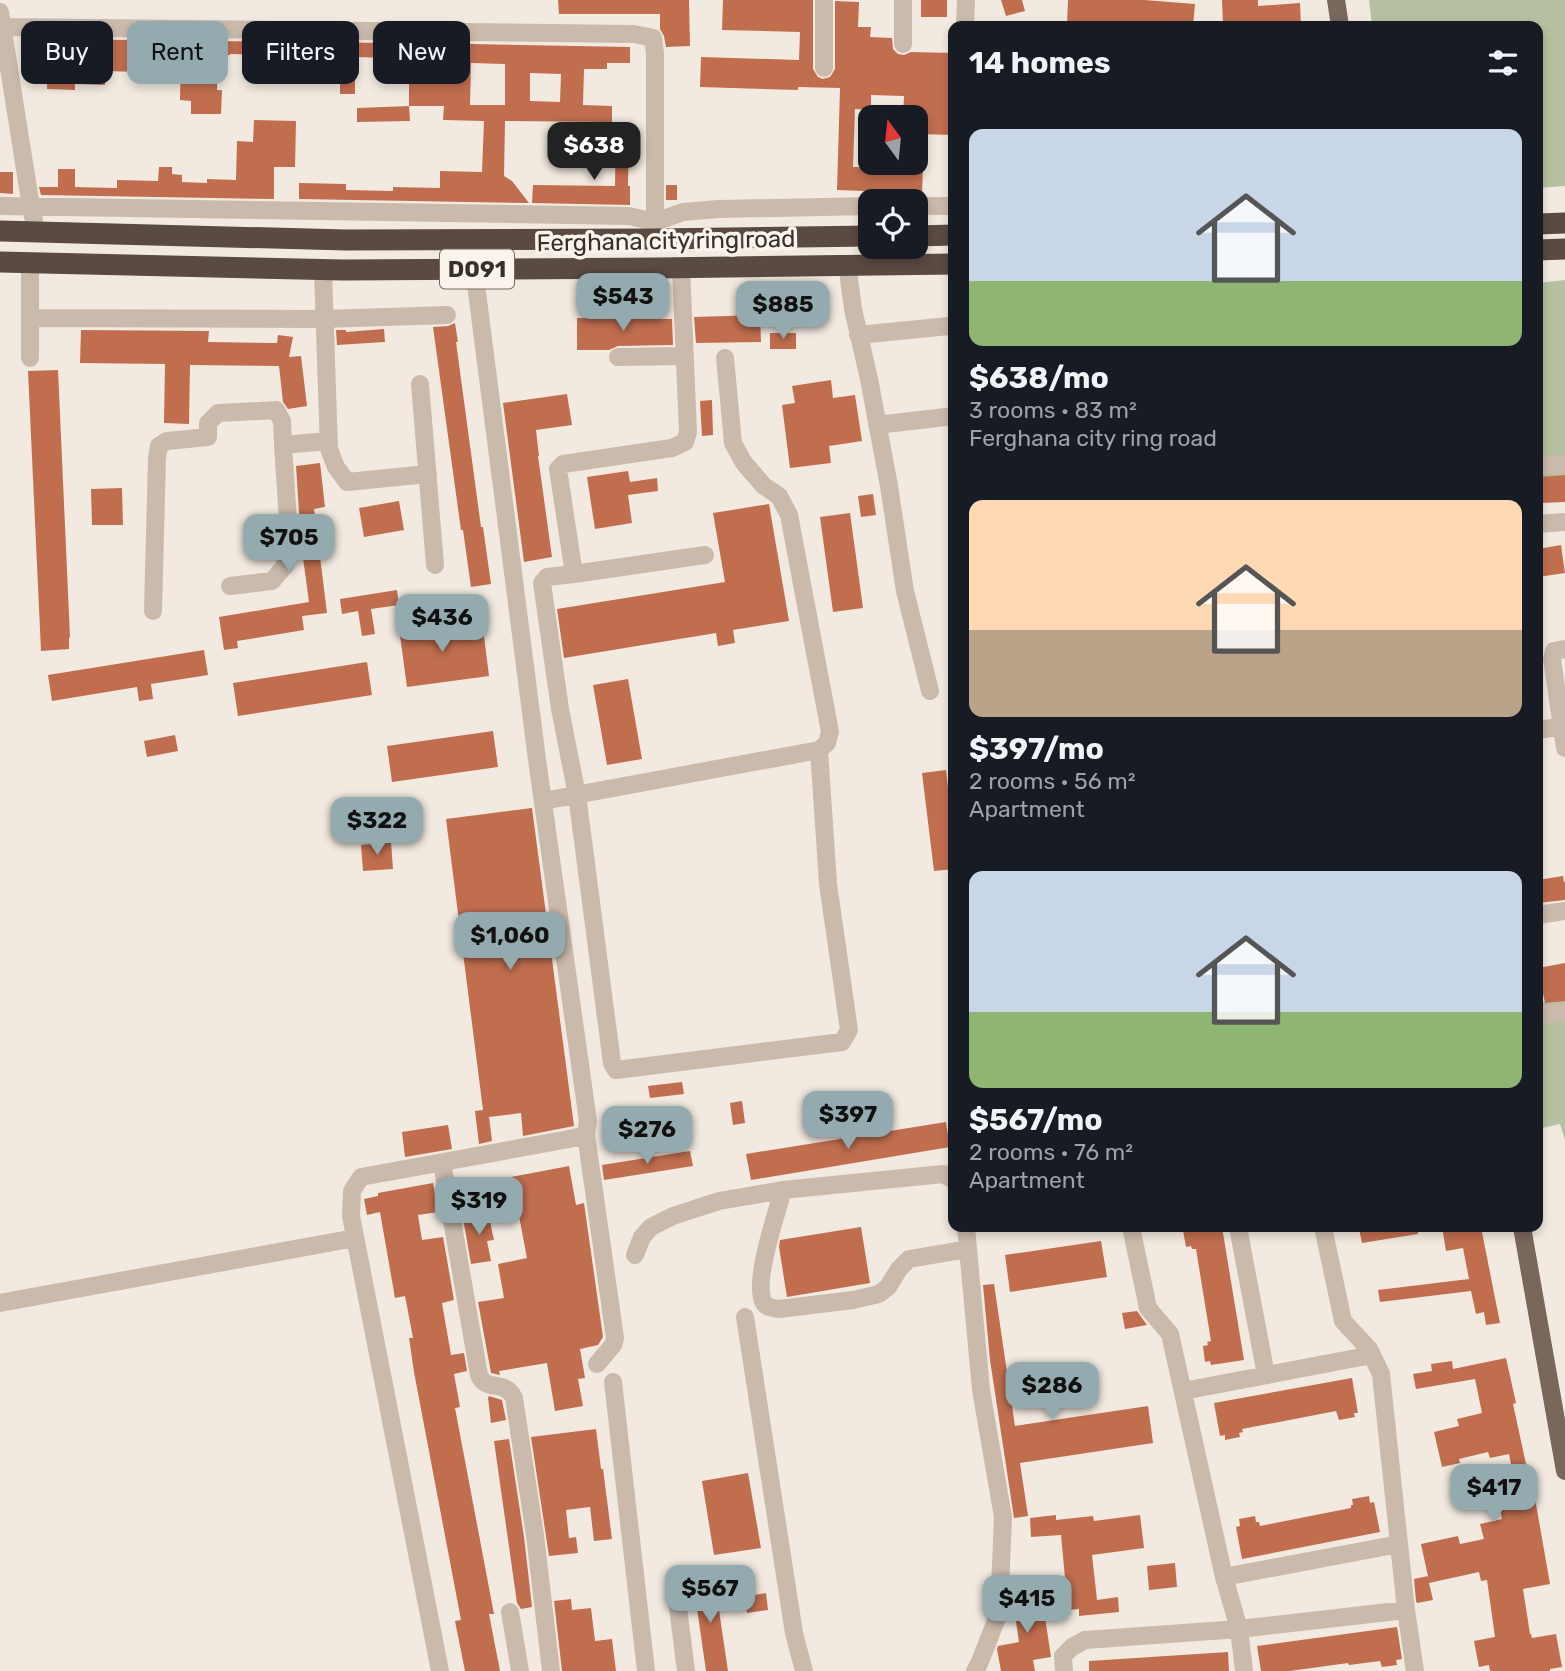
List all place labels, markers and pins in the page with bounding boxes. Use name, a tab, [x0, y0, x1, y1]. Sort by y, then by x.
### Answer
pin: $638	[553, 122, 635, 182]
pin: $543	[582, 274, 664, 333]
pin: $885	[742, 282, 824, 341]
pin: $705	[248, 514, 330, 574]
pin: $436	[401, 594, 483, 654]
pin: $322	[336, 798, 418, 857]
pin: $1,060	[453, 912, 567, 972]
pin: $397	[807, 1092, 889, 1151]
pin: $276	[606, 1106, 688, 1166]
pin: $319	[438, 1178, 520, 1237]
pin: $286	[1011, 1362, 1093, 1422]
pin: $417	[1453, 1464, 1535, 1524]
pin: $567	[669, 1566, 751, 1625]
pin: $415	[986, 1576, 1068, 1635]

